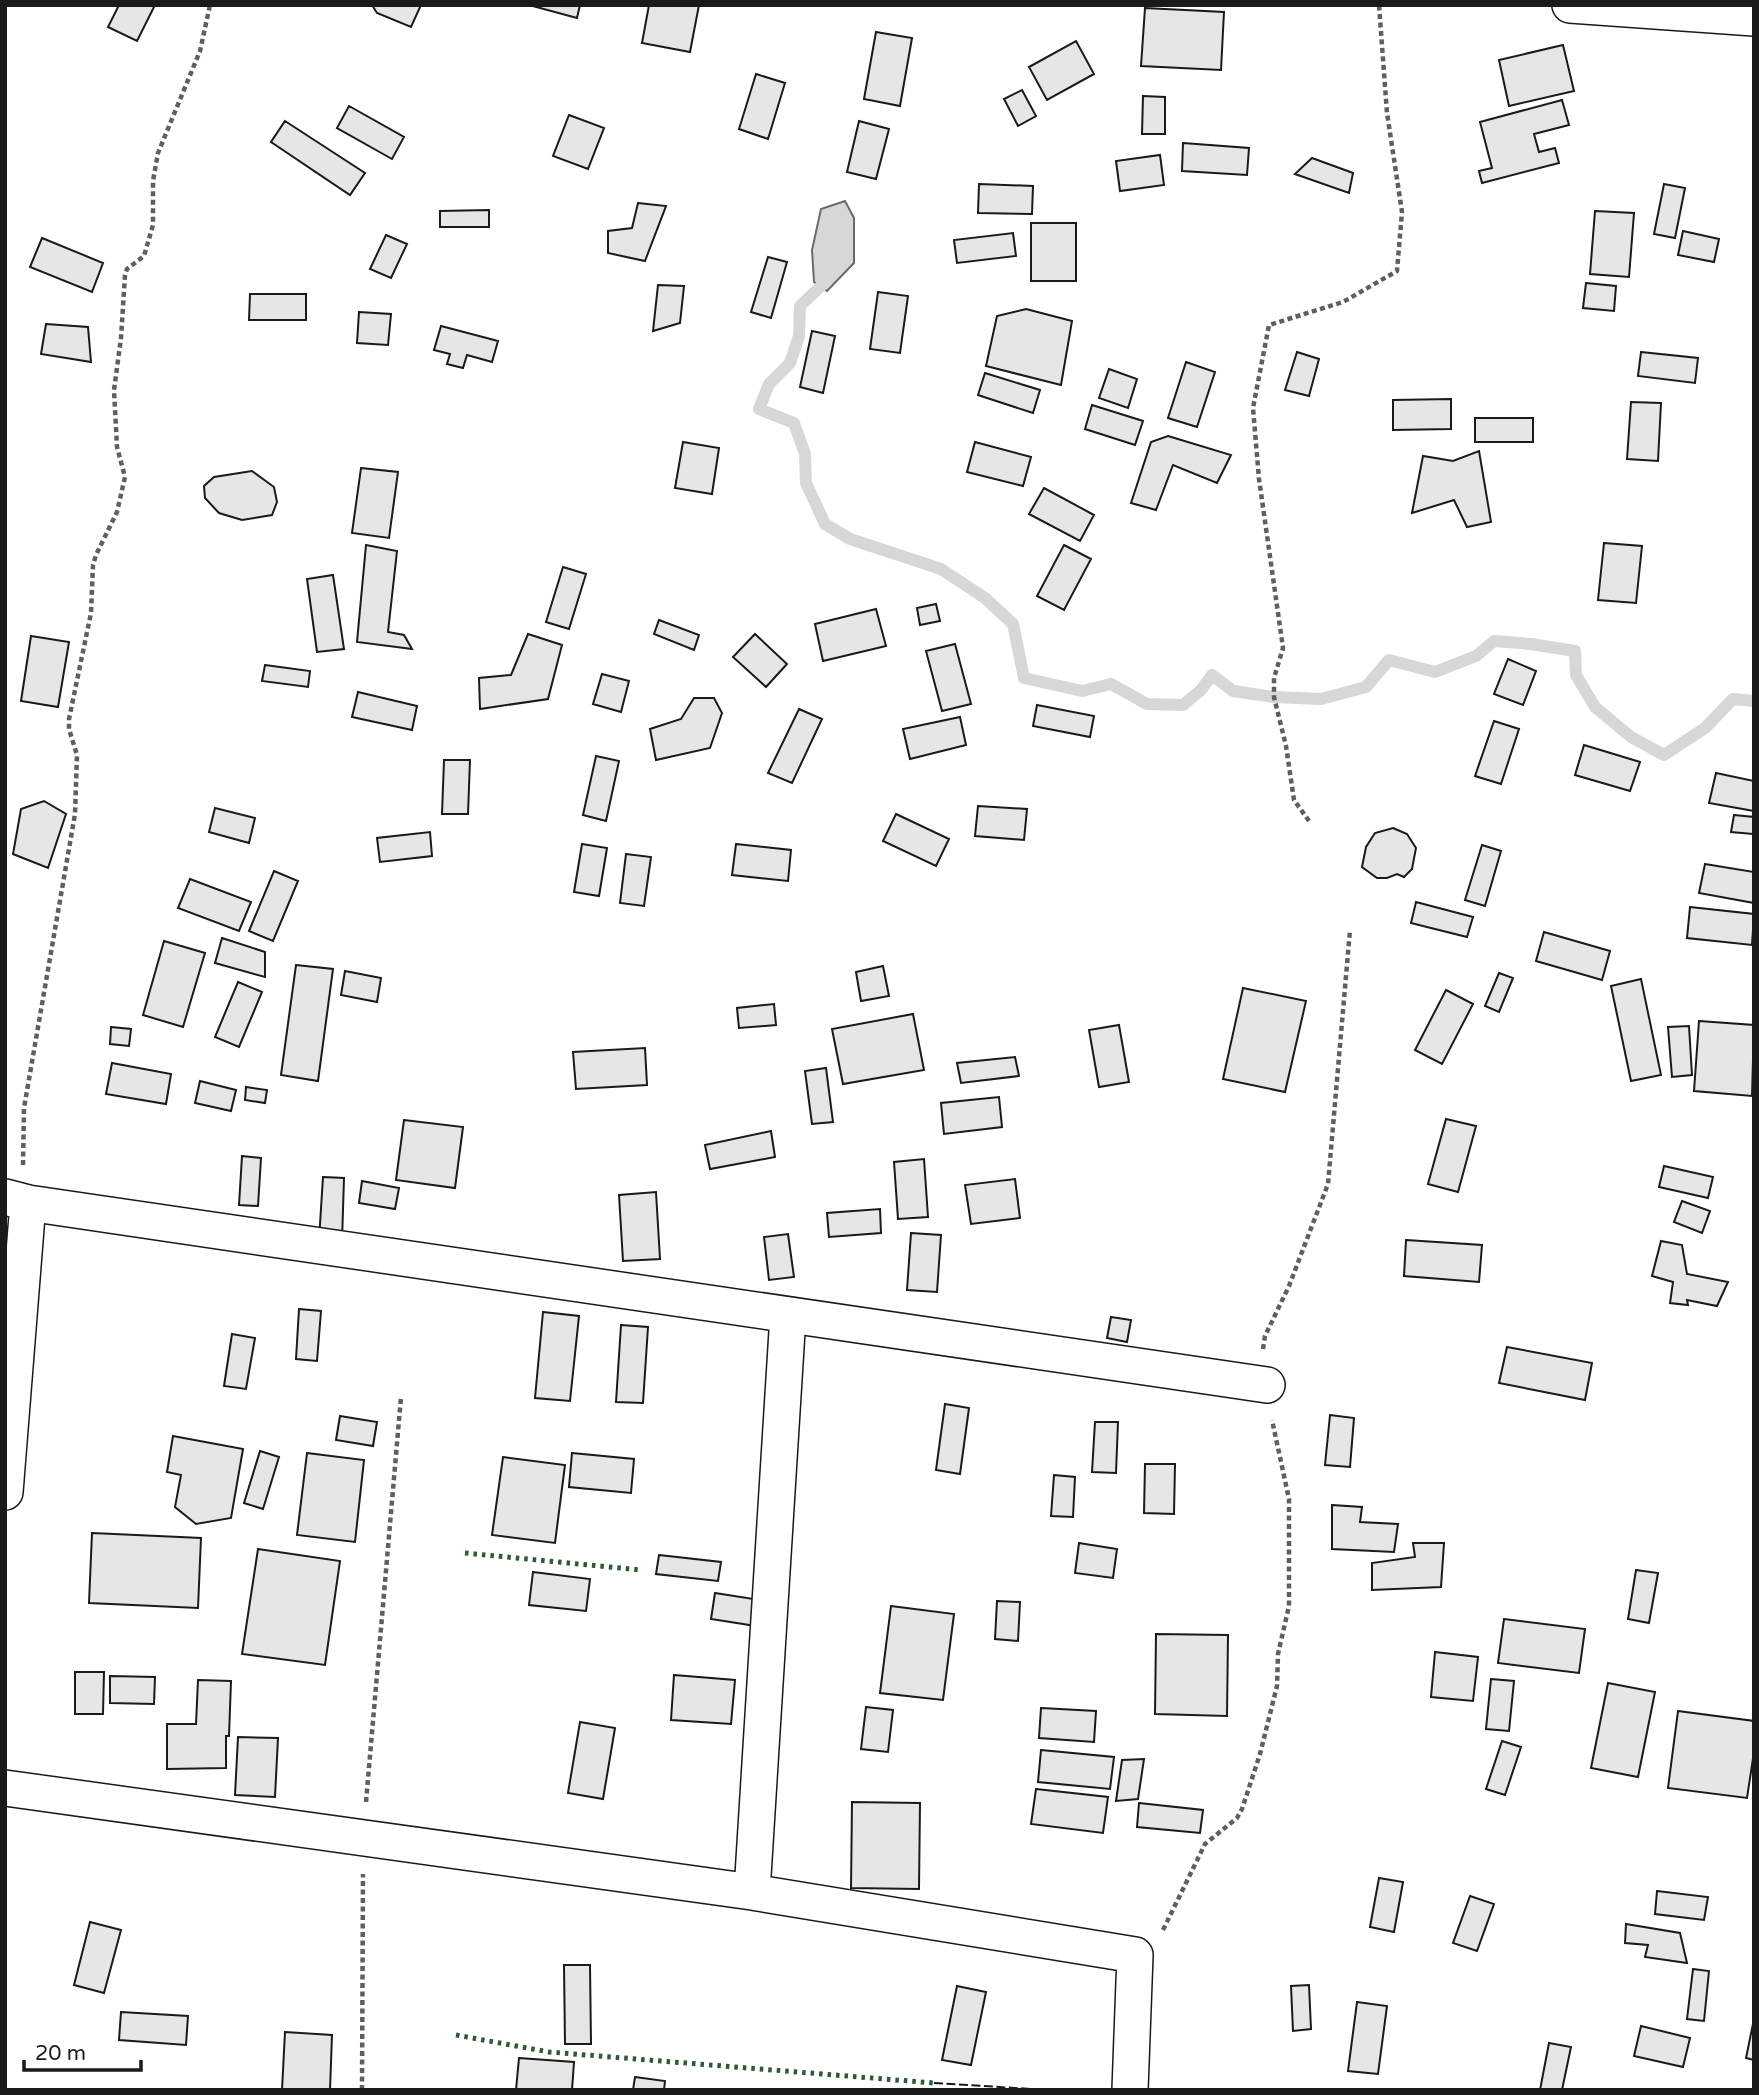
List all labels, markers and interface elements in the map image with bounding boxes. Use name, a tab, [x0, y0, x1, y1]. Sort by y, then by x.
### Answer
scale bar	[24, 2028, 142, 2072]
text: 20 m	[35, 2041, 86, 2066]

